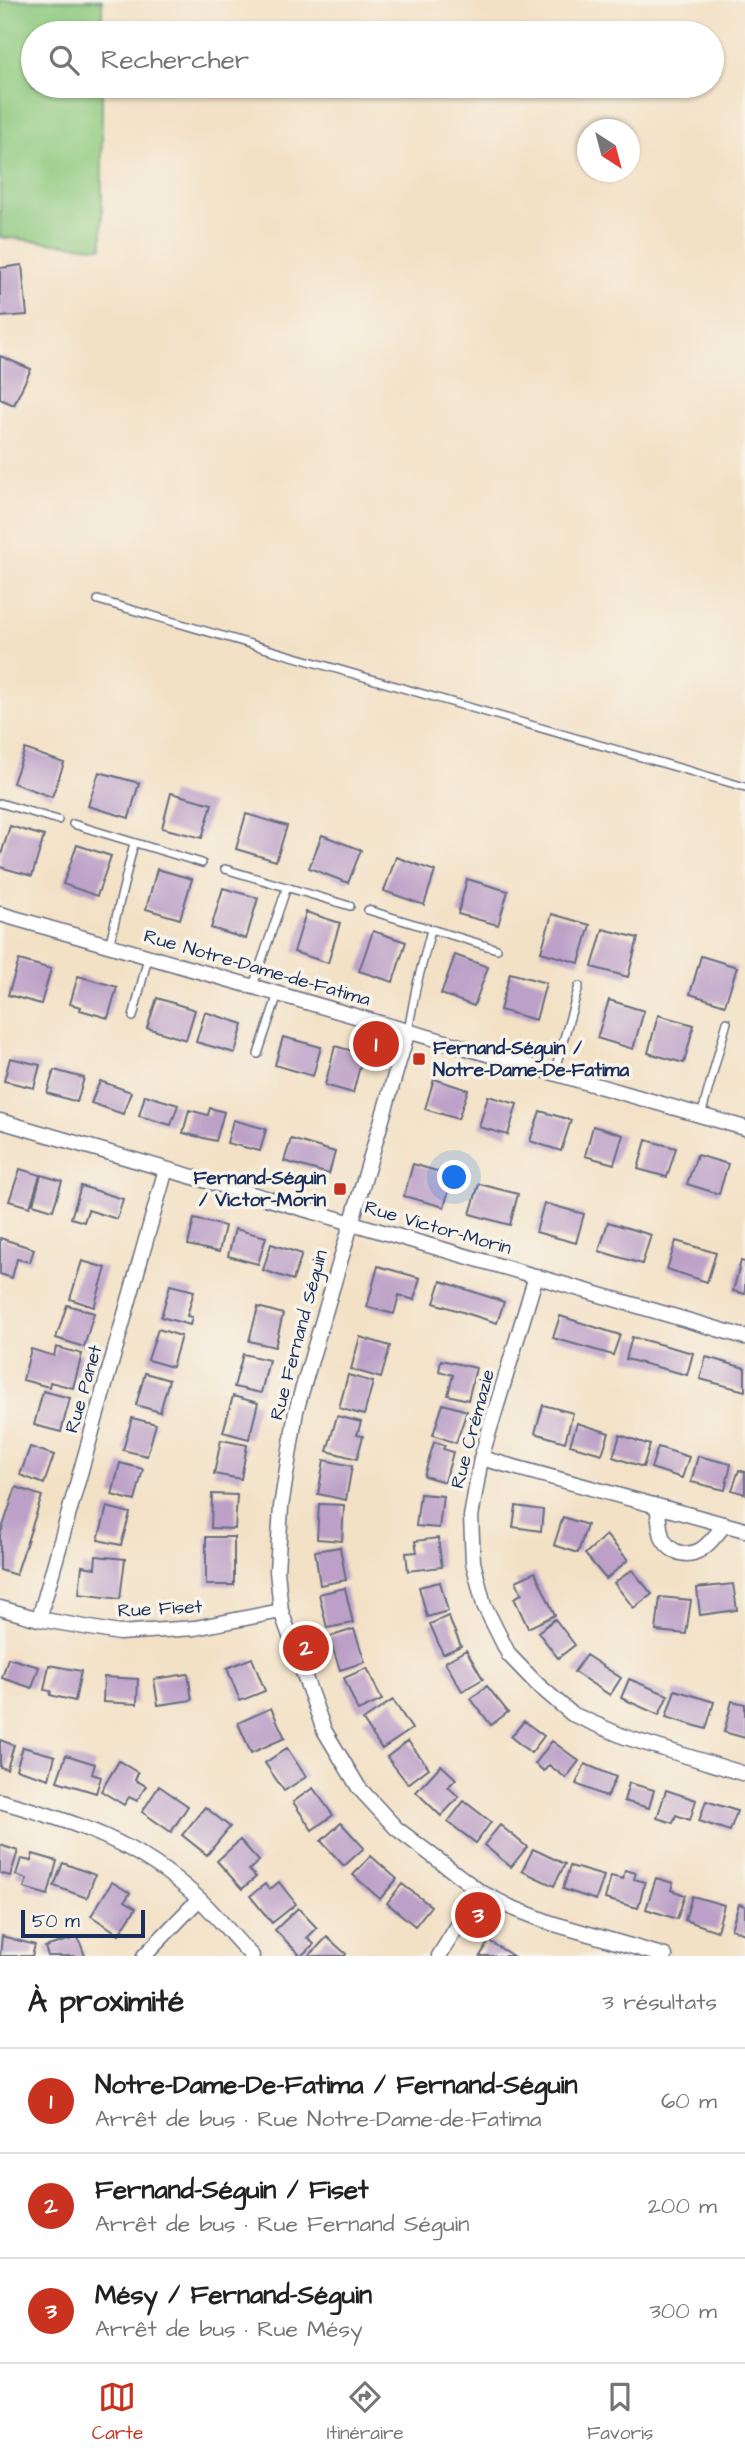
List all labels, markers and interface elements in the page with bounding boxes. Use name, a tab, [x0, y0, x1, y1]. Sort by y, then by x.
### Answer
search box	[21, 21, 724, 98]
icon: search	[45, 41, 83, 79]
text: Rechercher	[101, 42, 249, 78]
north arrow	[577, 119, 640, 182]
street label: Rue Notre-Dame-de-Fatima	[140, 923, 374, 1013]
pin: 1	[353, 1018, 399, 1070]
place label: Fernand-Séguin / Notre-Dame-De-Fatima	[433, 1035, 630, 1084]
marker: Fernand-Séguin / Notre-Dame-De-Fatima	[411, 1051, 427, 1067]
your location	[437, 1160, 471, 1194]
place label: Fernand-Séguin / Victor-Morin	[193, 1165, 326, 1214]
marker: Fernand-Séguin / Victor-Morin	[332, 1181, 348, 1197]
street label: Rue Victor-Morin	[361, 1194, 515, 1262]
street label: Rue Fernand Séguin	[263, 1247, 336, 1423]
street label: Rue Panet	[59, 1342, 110, 1436]
street label: Rue Crémazie	[444, 1366, 502, 1492]
street label: Rue Fiset	[117, 1593, 203, 1625]
pin: 2	[283, 1622, 329, 1674]
pin: 3	[455, 1889, 501, 1941]
scale bar	[21, 1907, 145, 1939]
text: 50 m	[32, 1908, 80, 1935]
text: À proximité	[28, 1981, 184, 2023]
text: 3 résultats	[602, 1986, 717, 2018]
text: Notre-Dame-De-Fatima / Fernand-Séguin	[95, 2067, 578, 2103]
text: 1	[50, 2085, 52, 2117]
text: 60 m	[661, 2085, 717, 2117]
text: Arrêt de bus · Rue Notre-Dame-de-Fatima	[95, 2103, 541, 2135]
text: Fernand-Séguin / Fiset	[95, 2172, 369, 2208]
text: 2	[44, 2190, 58, 2222]
text: 200 m	[648, 2190, 717, 2222]
text: Arrêt de bus · Rue Fernand Séguin	[95, 2208, 470, 2240]
text: Mésy / Fernand-Séguin	[95, 2277, 372, 2313]
text: 3	[45, 2295, 57, 2327]
text: 300 m	[649, 2295, 717, 2327]
text: Arrêt de bus · Rue Mésy	[95, 2313, 363, 2345]
tab: Carte	[92, 2378, 143, 2447]
tab: Itinéraire	[327, 2378, 404, 2447]
tab: Favoris	[587, 2378, 653, 2447]

